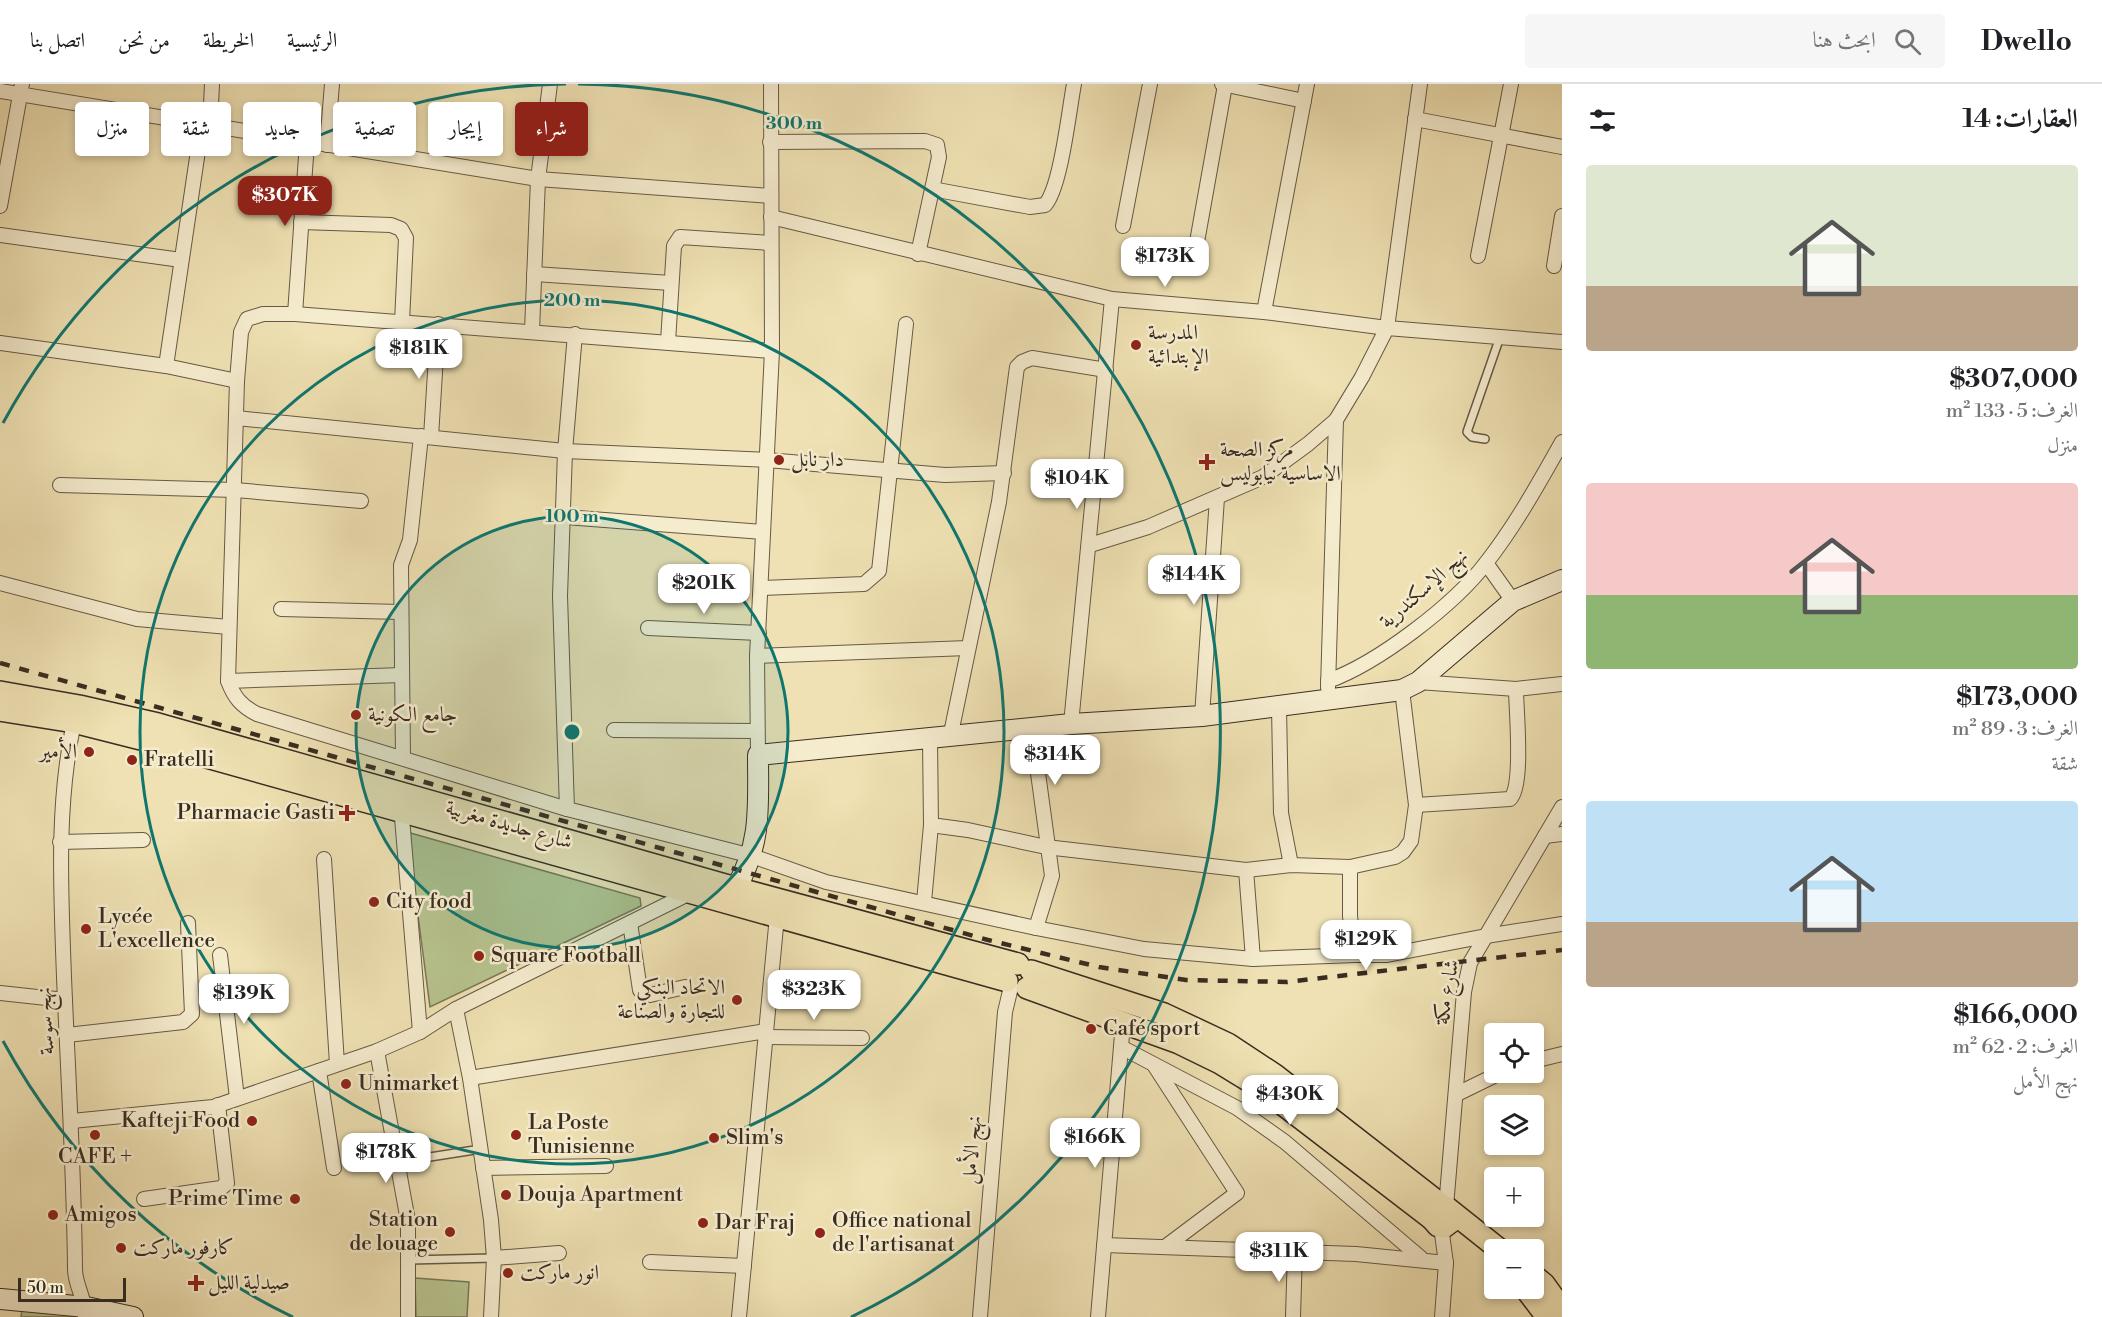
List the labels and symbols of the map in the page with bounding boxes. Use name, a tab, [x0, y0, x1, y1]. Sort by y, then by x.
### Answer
text: 300 m	[766, 112, 823, 135]
pin: $307K	[243, 176, 327, 227]
pin: $173K	[1123, 237, 1207, 288]
text: 200 m	[544, 289, 601, 312]
place label: المدرسة الإبتدائية	[1148, 320, 1209, 372]
pin: $181K	[377, 329, 461, 380]
marker: المدرسة الإبتدائية	[1129, 338, 1143, 352]
place label: مركز الصحة الاساسية نيابوليس	[1220, 437, 1341, 487]
place label: دار نابل	[791, 447, 844, 474]
marker: دار نابل	[772, 453, 786, 467]
marker: مركز الصحة الاساسية نيابوليس	[1198, 453, 1216, 471]
pin: $104K	[1035, 459, 1119, 510]
text: 100 m	[545, 505, 599, 528]
street label: نهج الإسكندرية	[1374, 543, 1477, 638]
pin: $144K	[1152, 555, 1236, 606]
pin: $201K	[662, 564, 746, 615]
place label: جامع الكونية	[368, 702, 457, 733]
marker: جامع الكونية	[349, 708, 363, 722]
centre of rings	[562, 722, 582, 742]
pin: $314K	[1013, 735, 1097, 786]
place label: الأمير	[37, 736, 77, 765]
marker: الأمير	[82, 745, 96, 759]
place label: Fratelli	[144, 747, 214, 773]
marker: Fratelli	[125, 753, 139, 767]
street label: شارع جديدة مغربية	[442, 795, 575, 859]
place label: Pharmacie Gasti	[177, 800, 335, 826]
marker: Pharmacie Gasti	[340, 806, 354, 820]
place label: City food	[386, 889, 472, 915]
marker: City food	[367, 895, 381, 909]
place label: Lycée L'excellence	[98, 904, 215, 954]
pin: $129K	[1324, 920, 1408, 971]
marker: Lycée L'excellence	[79, 922, 93, 936]
place label: Square Football	[491, 943, 641, 969]
marker: Square Football	[472, 949, 486, 963]
street label: شارع مكة	[1428, 957, 1469, 1028]
pin: $323K	[772, 970, 856, 1021]
pin: $139K	[202, 974, 286, 1025]
place label: الاتحاد البنكي للتجارة والصناعة	[618, 975, 725, 1025]
street label: نهج سوسة	[31, 986, 66, 1056]
marker: الاتحاد البنكي للتجارة والصناعة	[730, 993, 744, 1007]
place label: Café sport	[1103, 1016, 1201, 1042]
marker: Café sport	[1084, 1022, 1098, 1036]
place label: Unimarket	[358, 1071, 460, 1097]
pin: $430K	[1248, 1075, 1332, 1126]
marker: Unimarket	[339, 1077, 353, 1091]
place label: Kafteji Food	[121, 1108, 240, 1134]
place label: La Poste Tunisienne	[528, 1110, 635, 1160]
marker: Kafteji Food	[245, 1114, 259, 1128]
street label: نهج الأمل	[953, 1114, 993, 1186]
pin: $166K	[1053, 1118, 1137, 1169]
place label: Slim's	[726, 1125, 784, 1151]
marker: CAFE +	[88, 1128, 102, 1142]
marker: La Poste Tunisienne	[509, 1128, 523, 1142]
marker: Slim's	[707, 1131, 721, 1145]
pin: $178K	[344, 1133, 428, 1184]
place label: CAFE +	[58, 1144, 132, 1170]
place label: Douja Apartment	[518, 1182, 684, 1208]
place label: Prime Time	[168, 1186, 283, 1212]
marker: Douja Apartment	[499, 1188, 513, 1202]
marker: Prime Time	[288, 1192, 302, 1206]
place label: Amigos	[64, 1202, 137, 1228]
place label: Station de louage	[349, 1207, 438, 1257]
marker: Amigos	[46, 1208, 60, 1222]
place label: Office national de l'artisanat	[832, 1208, 971, 1258]
place label: Dar Fraj	[715, 1210, 795, 1236]
marker: Dar Fraj	[696, 1216, 710, 1230]
marker: Station de louage	[443, 1225, 457, 1239]
marker: Office national de l'artisanat	[813, 1226, 827, 1240]
pin: $311K	[1237, 1232, 1321, 1283]
place label: كارفور ماركت	[133, 1235, 234, 1261]
marker: كارفور ماركت	[114, 1241, 128, 1255]
place label: انور ماركت	[520, 1260, 599, 1286]
marker: انور ماركت	[501, 1266, 515, 1280]
place label: صيدلية الليل	[208, 1270, 290, 1297]
scale bar	[18, 1275, 126, 1302]
marker: صيدلية الليل	[189, 1276, 203, 1290]

